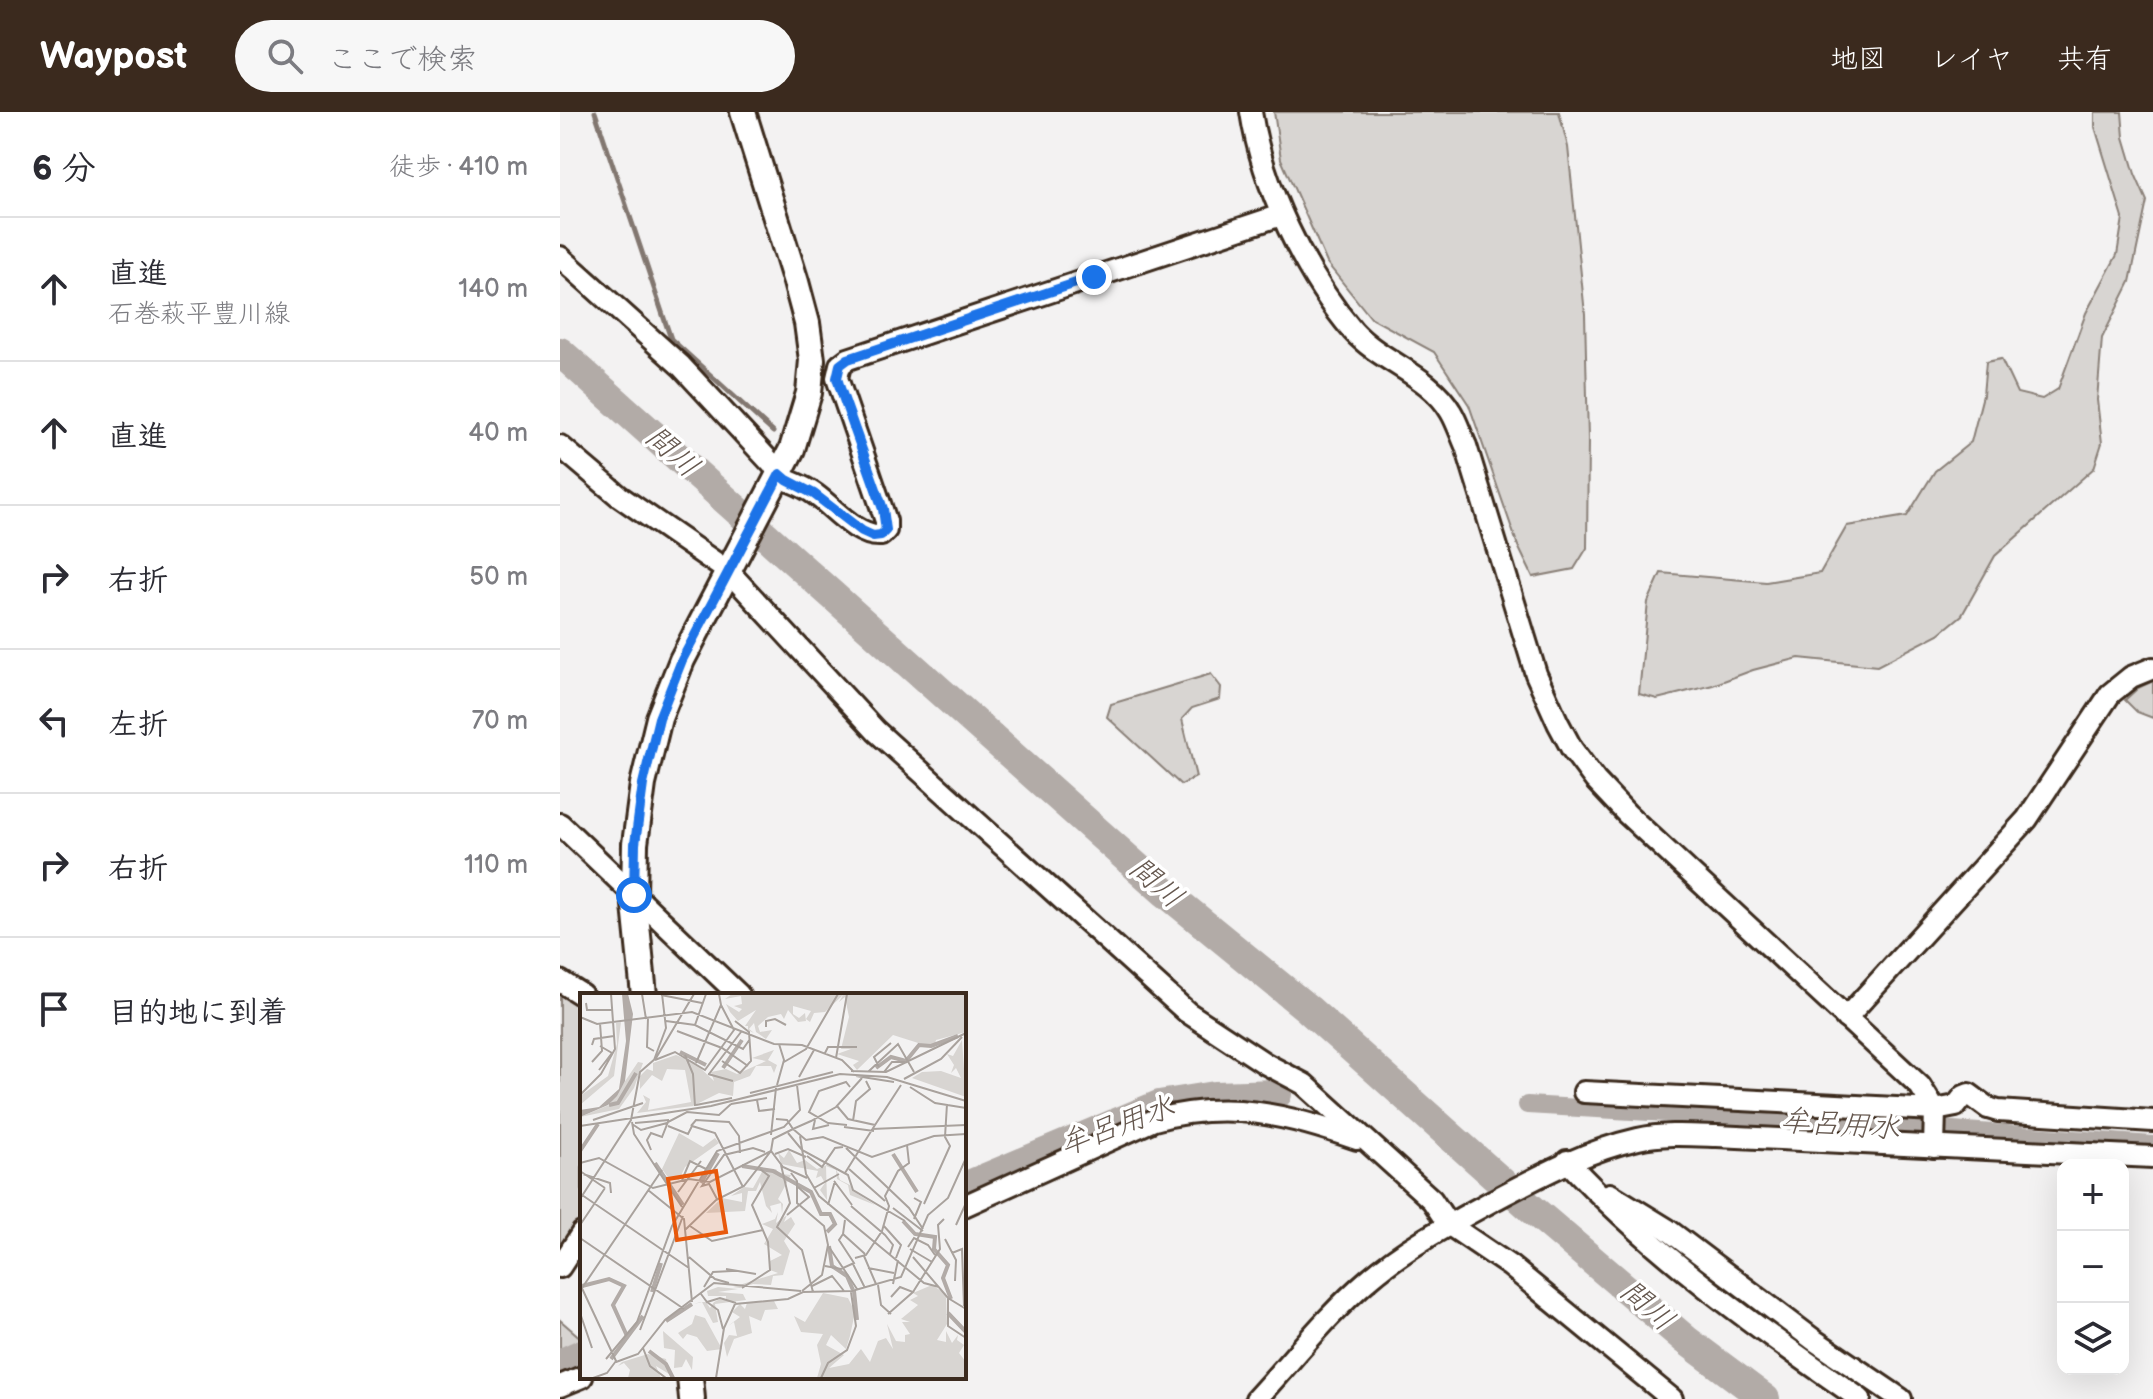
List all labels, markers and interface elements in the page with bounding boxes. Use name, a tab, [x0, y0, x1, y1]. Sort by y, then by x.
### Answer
search box	[235, 20, 795, 92]
text: Waypost	[40, 34, 187, 79]
icon: search	[263, 34, 307, 78]
text: ここで検索	[327, 42, 477, 78]
text: 地図	[1830, 43, 1886, 76]
text: レイヤ	[1930, 43, 2013, 76]
text: 共有	[2057, 43, 2113, 76]
text: 6 分	[32, 148, 96, 189]
text: 徒歩 · 410 m	[389, 152, 528, 183]
text: 直進	[108, 256, 168, 292]
route end	[1076, 259, 1112, 295]
icon: ahead	[32, 267, 76, 311]
text: 140 m	[458, 274, 528, 305]
text: 石巻萩平豊川線	[108, 299, 290, 330]
icon: ahead	[32, 411, 76, 455]
text: 40 m	[468, 418, 528, 449]
text: 直進	[108, 419, 168, 455]
water label: 間川	[638, 419, 706, 485]
icon: right	[32, 555, 76, 599]
text: 50 m	[469, 562, 528, 593]
text: 右折	[108, 563, 168, 599]
icon: left	[32, 699, 76, 743]
text: 70 m	[471, 706, 528, 737]
text: 左折	[108, 707, 168, 743]
icon: right	[32, 843, 76, 887]
text: 110 m	[464, 850, 528, 881]
water label: 間川	[1122, 850, 1190, 916]
text: 右折	[108, 851, 168, 887]
route start	[616, 877, 652, 913]
icon: arrive	[32, 987, 76, 1031]
inset map	[580, 993, 966, 1379]
text: 目的地に到着	[108, 995, 288, 1031]
water label: 牟呂用水	[1054, 1089, 1180, 1163]
water label: 牟呂用水	[1779, 1103, 1901, 1147]
map controls	[2057, 1159, 2129, 1375]
button: +	[2057, 1159, 2129, 1231]
button: −	[2057, 1231, 2129, 1303]
water label: 間川	[1613, 1273, 1681, 1339]
button: layers	[2057, 1303, 2129, 1375]

